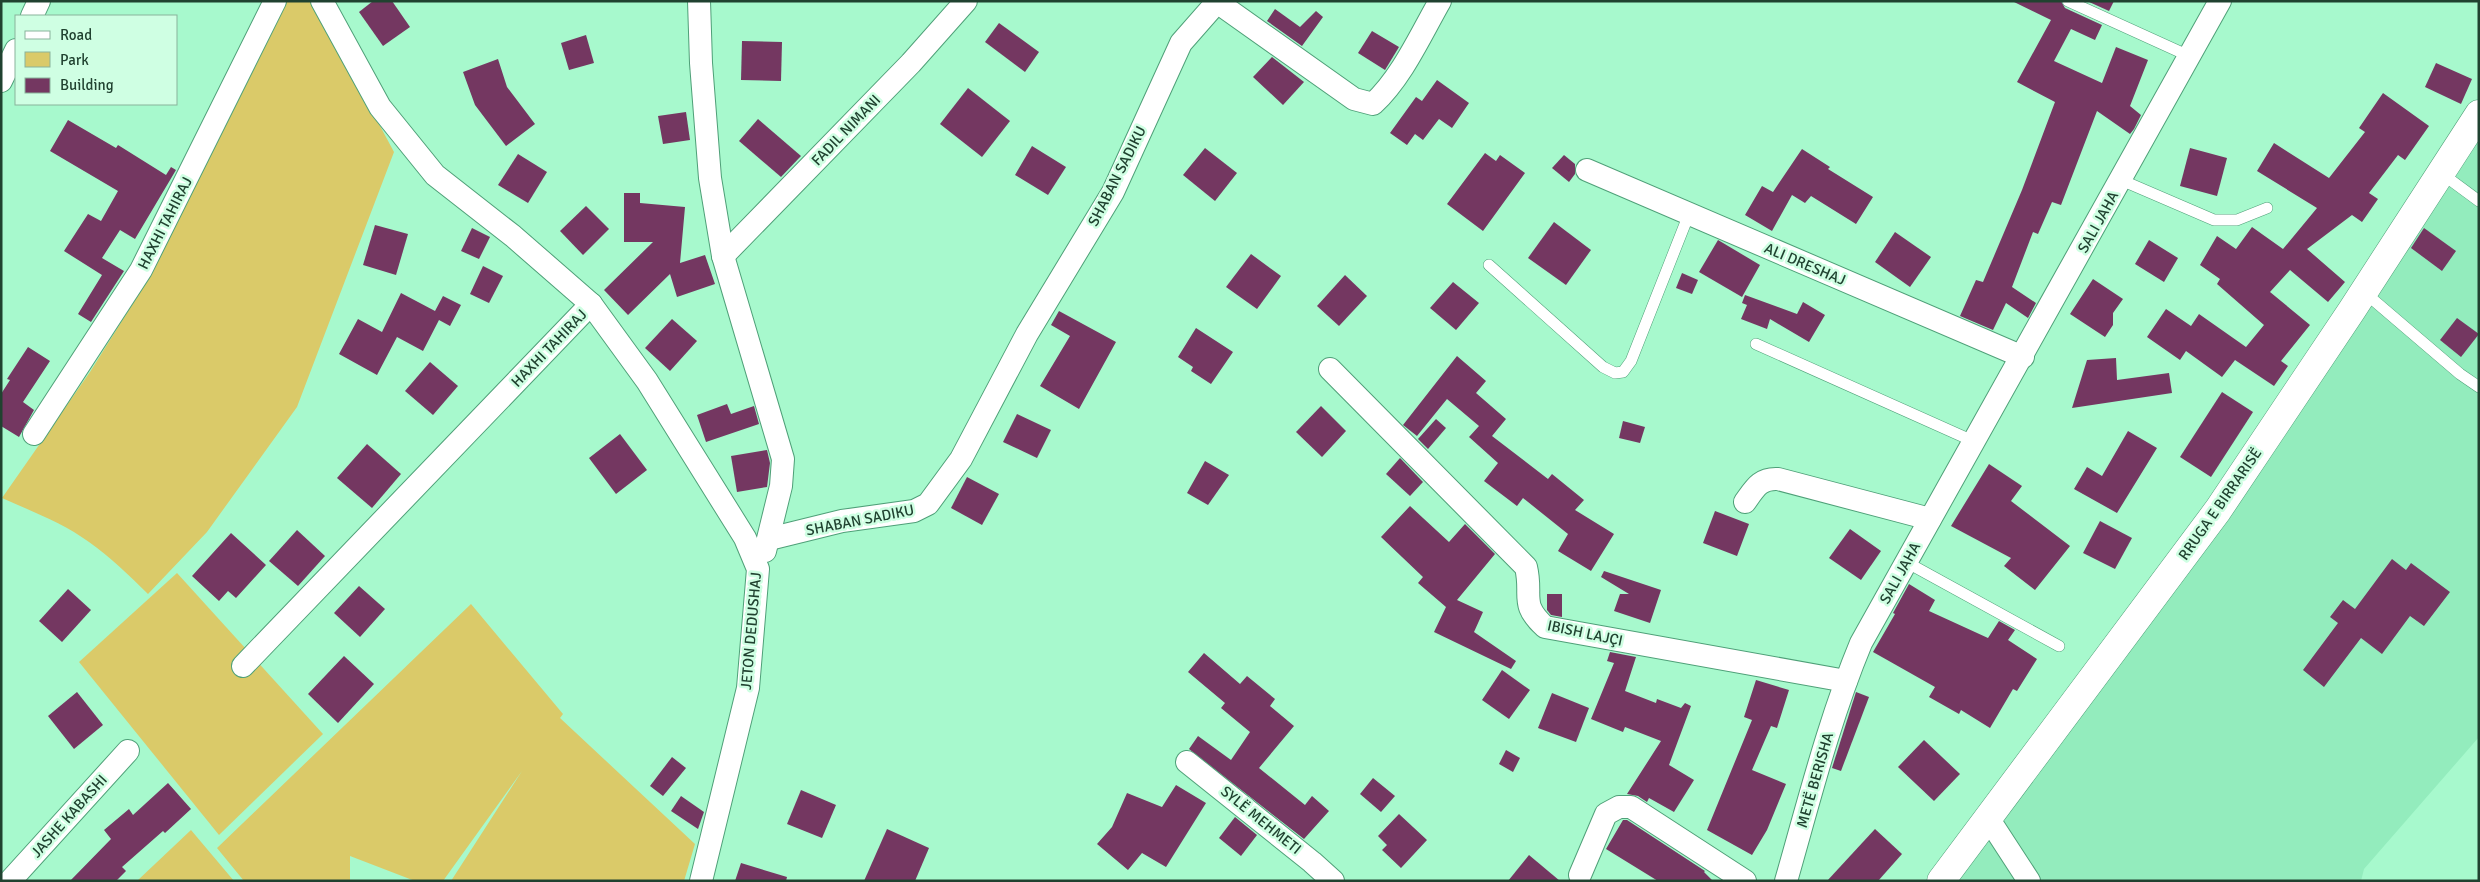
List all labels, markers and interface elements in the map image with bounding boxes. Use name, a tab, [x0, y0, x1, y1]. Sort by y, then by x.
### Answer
legend	[15, 15, 178, 105]
text: Road	[60, 26, 92, 44]
text: Park	[60, 51, 89, 69]
text: Building	[60, 76, 114, 94]
street label: FADIL NIMANI	[808, 91, 884, 169]
street label: SHABAN SADIKU	[1084, 123, 1150, 229]
street label: HAXHI TAHIRAJ	[134, 174, 196, 272]
street label: SALI JAHA	[2074, 188, 2122, 256]
street label: ALI DRESHAJ	[1762, 239, 1848, 289]
street label: HAXHI TAHIRAJ	[507, 305, 591, 391]
street label: RRUGA E BIRRARISË	[2175, 445, 2265, 563]
street label: SHABAN SADIKU	[804, 501, 916, 539]
street label: SALI JAHA	[1876, 539, 1924, 607]
street label: JETON DEDUSHAJ	[737, 571, 765, 691]
street label: IBISH LAJÇI	[1546, 616, 1624, 650]
street label: METË BERISHA	[1793, 730, 1837, 830]
street label: JASHE KABASHI	[27, 771, 111, 861]
street label: SYLË MEHMETI	[1217, 782, 1305, 858]

